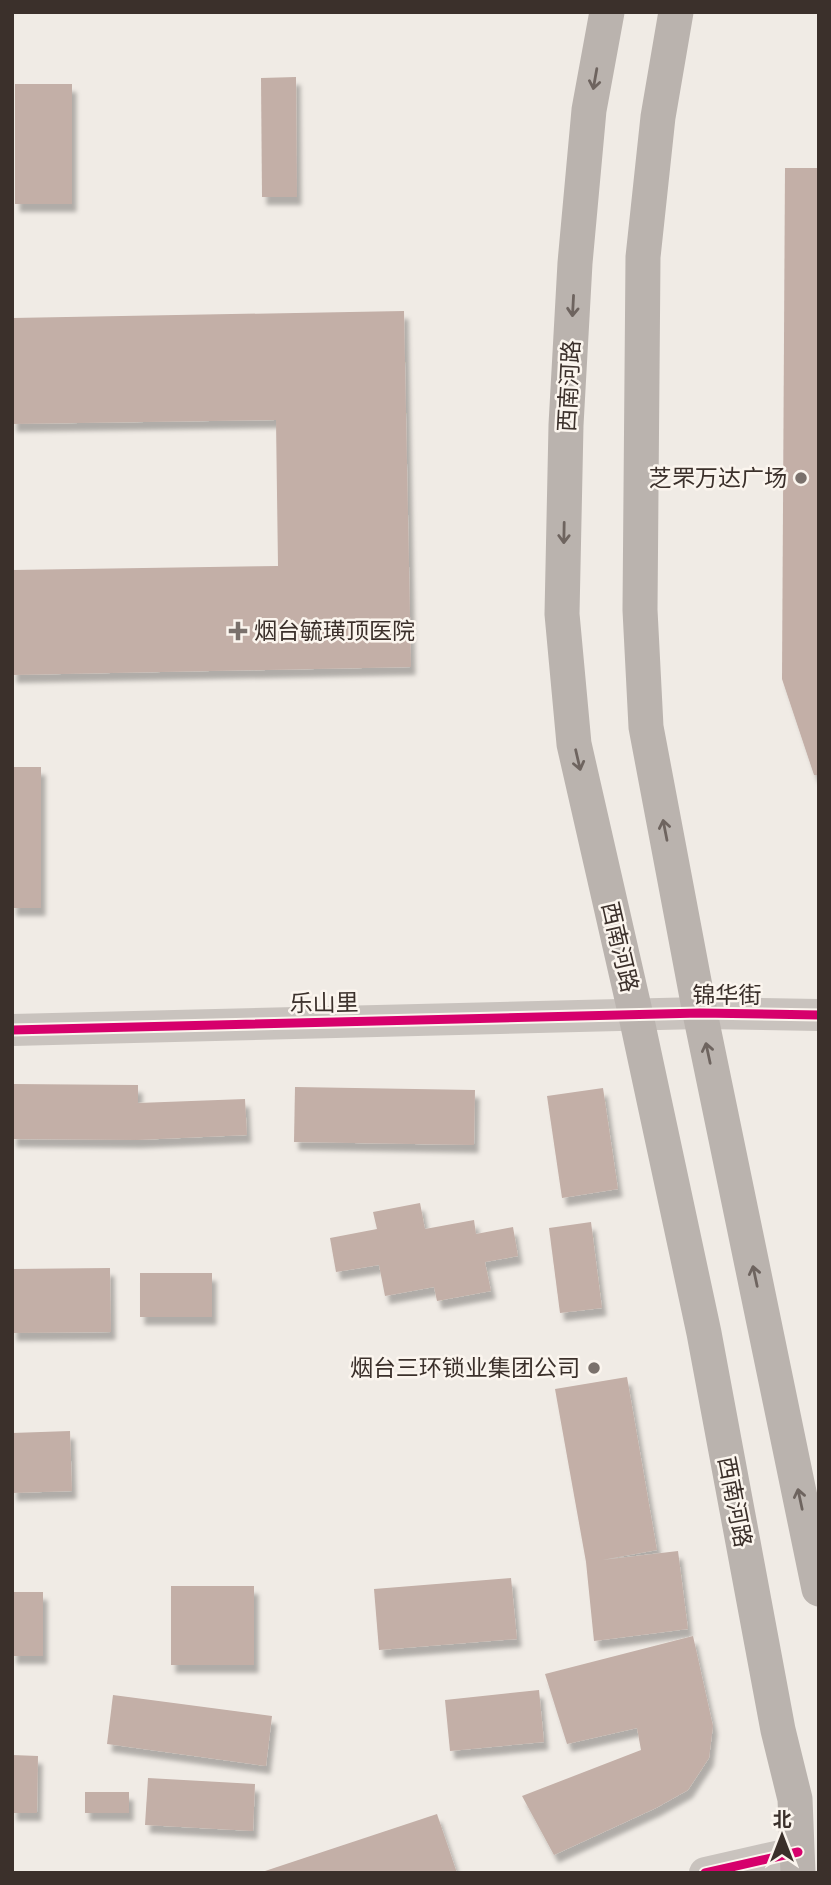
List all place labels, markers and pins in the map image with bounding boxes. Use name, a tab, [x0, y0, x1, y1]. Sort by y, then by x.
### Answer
place label: 芝罘万达广场	[649, 465, 787, 491]
marker: 芝罘万达广场	[793, 470, 809, 486]
place label: 烟台毓璜顶医院	[254, 618, 415, 644]
marker: 烟台毓璜顶医院	[228, 621, 248, 641]
place label: 烟台三环锁业集团公司	[350, 1355, 580, 1381]
marker: 烟台三环锁业集团公司	[586, 1360, 602, 1376]

